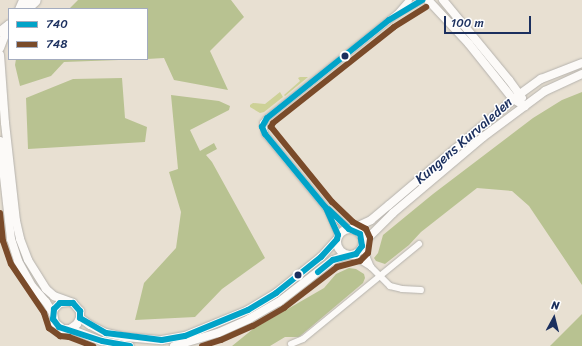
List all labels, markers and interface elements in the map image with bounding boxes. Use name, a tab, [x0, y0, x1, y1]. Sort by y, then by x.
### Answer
legend	[8, 8, 148, 60]
scale bar	[446, 8, 533, 34]
text: 100 m	[451, 12, 484, 34]
text: 740	[46, 13, 68, 35]
text: 748	[46, 33, 68, 55]
unlabelled marker	[340, 51, 350, 61]
street label: Kungens Kurvaleden	[412, 94, 516, 188]
unlabelled marker	[293, 270, 303, 280]
text: N	[551, 296, 560, 315]
north arrow	[534, 298, 574, 338]

